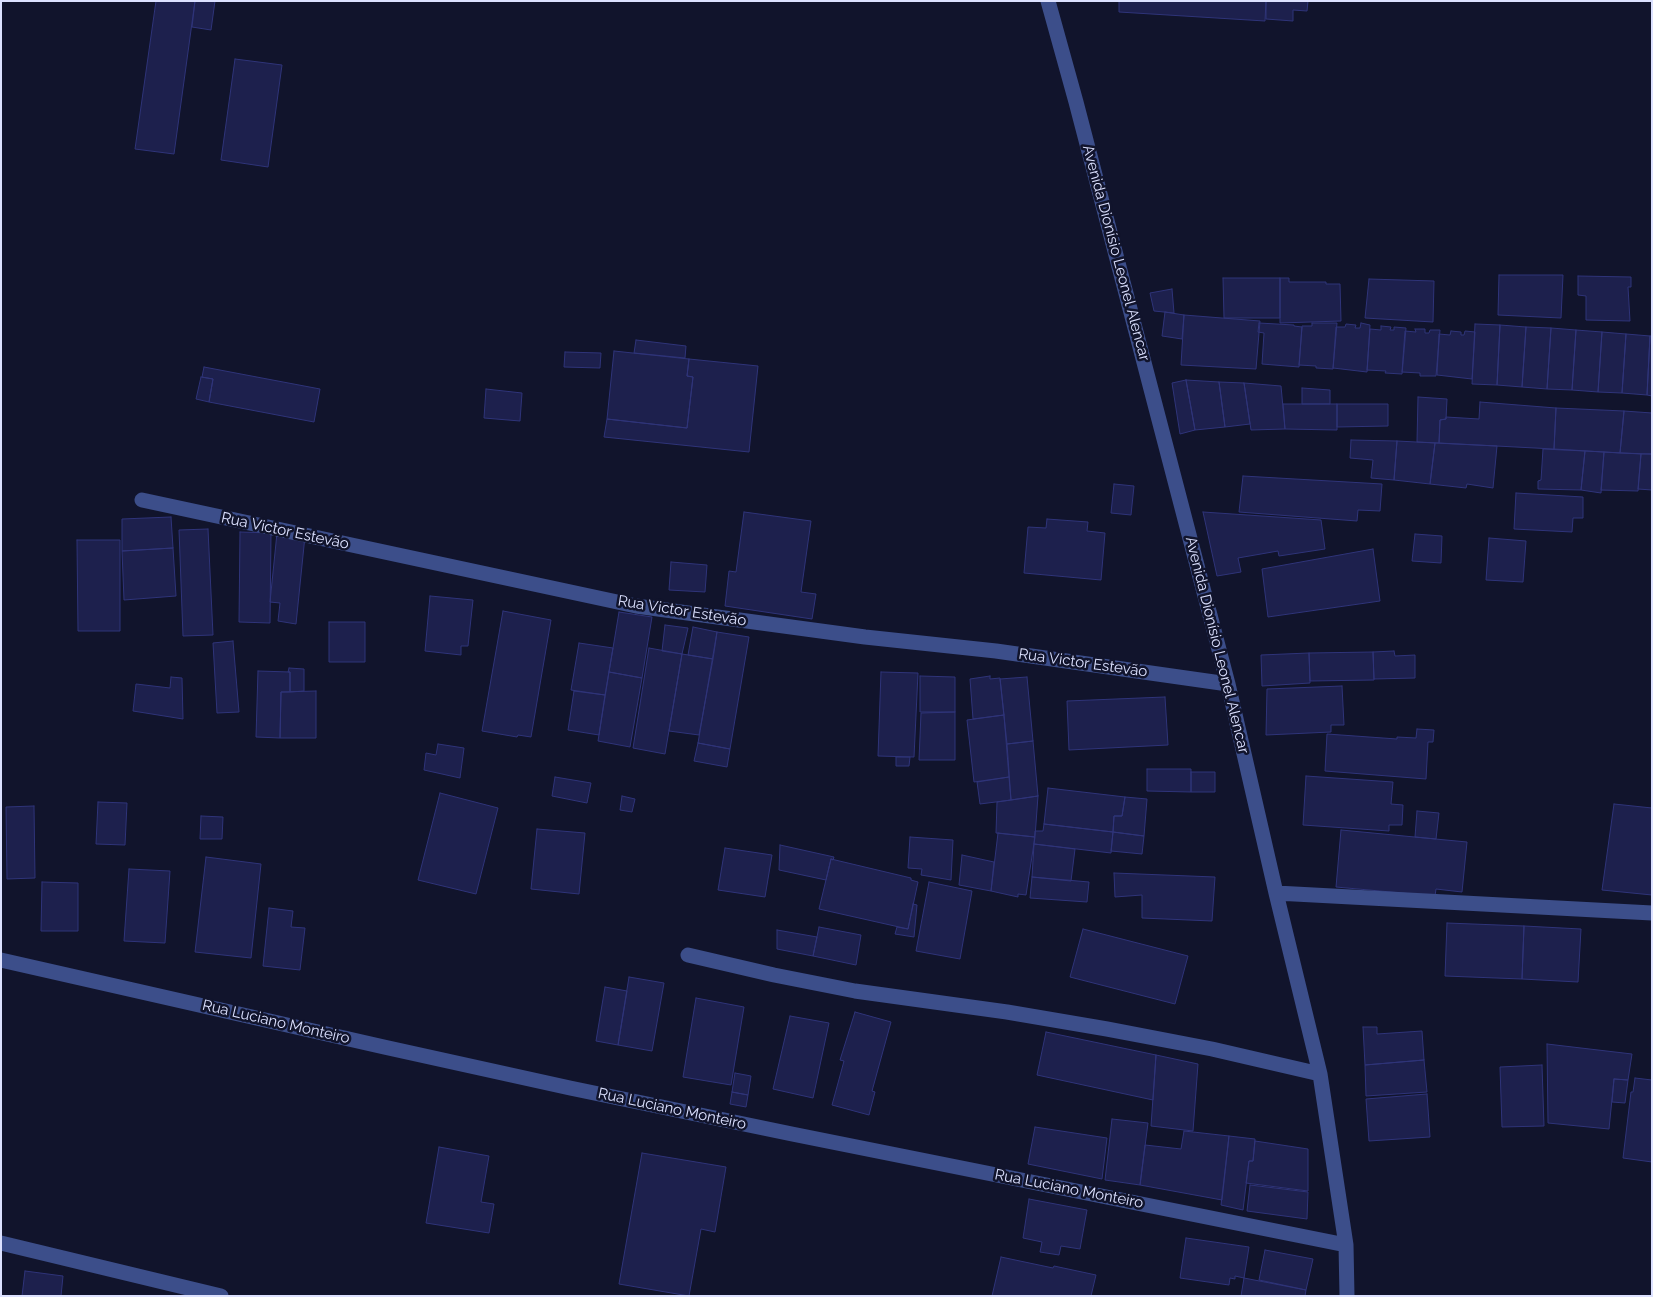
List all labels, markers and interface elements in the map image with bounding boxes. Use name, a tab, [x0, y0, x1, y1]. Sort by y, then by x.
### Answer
street label: Avenida Dionísio Leonel Alencar	[1078, 143, 1154, 363]
street label: Rua Victor Estevão	[220, 509, 350, 553]
street label: Avenida Dionísio Leonel Alencar	[1181, 535, 1253, 755]
street label: Rua Victor Estevão	[616, 592, 748, 630]
street label: Rua Victor Estevão	[1017, 645, 1149, 681]
street label: Rua Luciano Monteiro	[200, 996, 352, 1048]
street label: Rua Luciano Monteiro	[596, 1085, 748, 1133]
street label: Rua Luciano Monteiro	[993, 1166, 1145, 1212]

